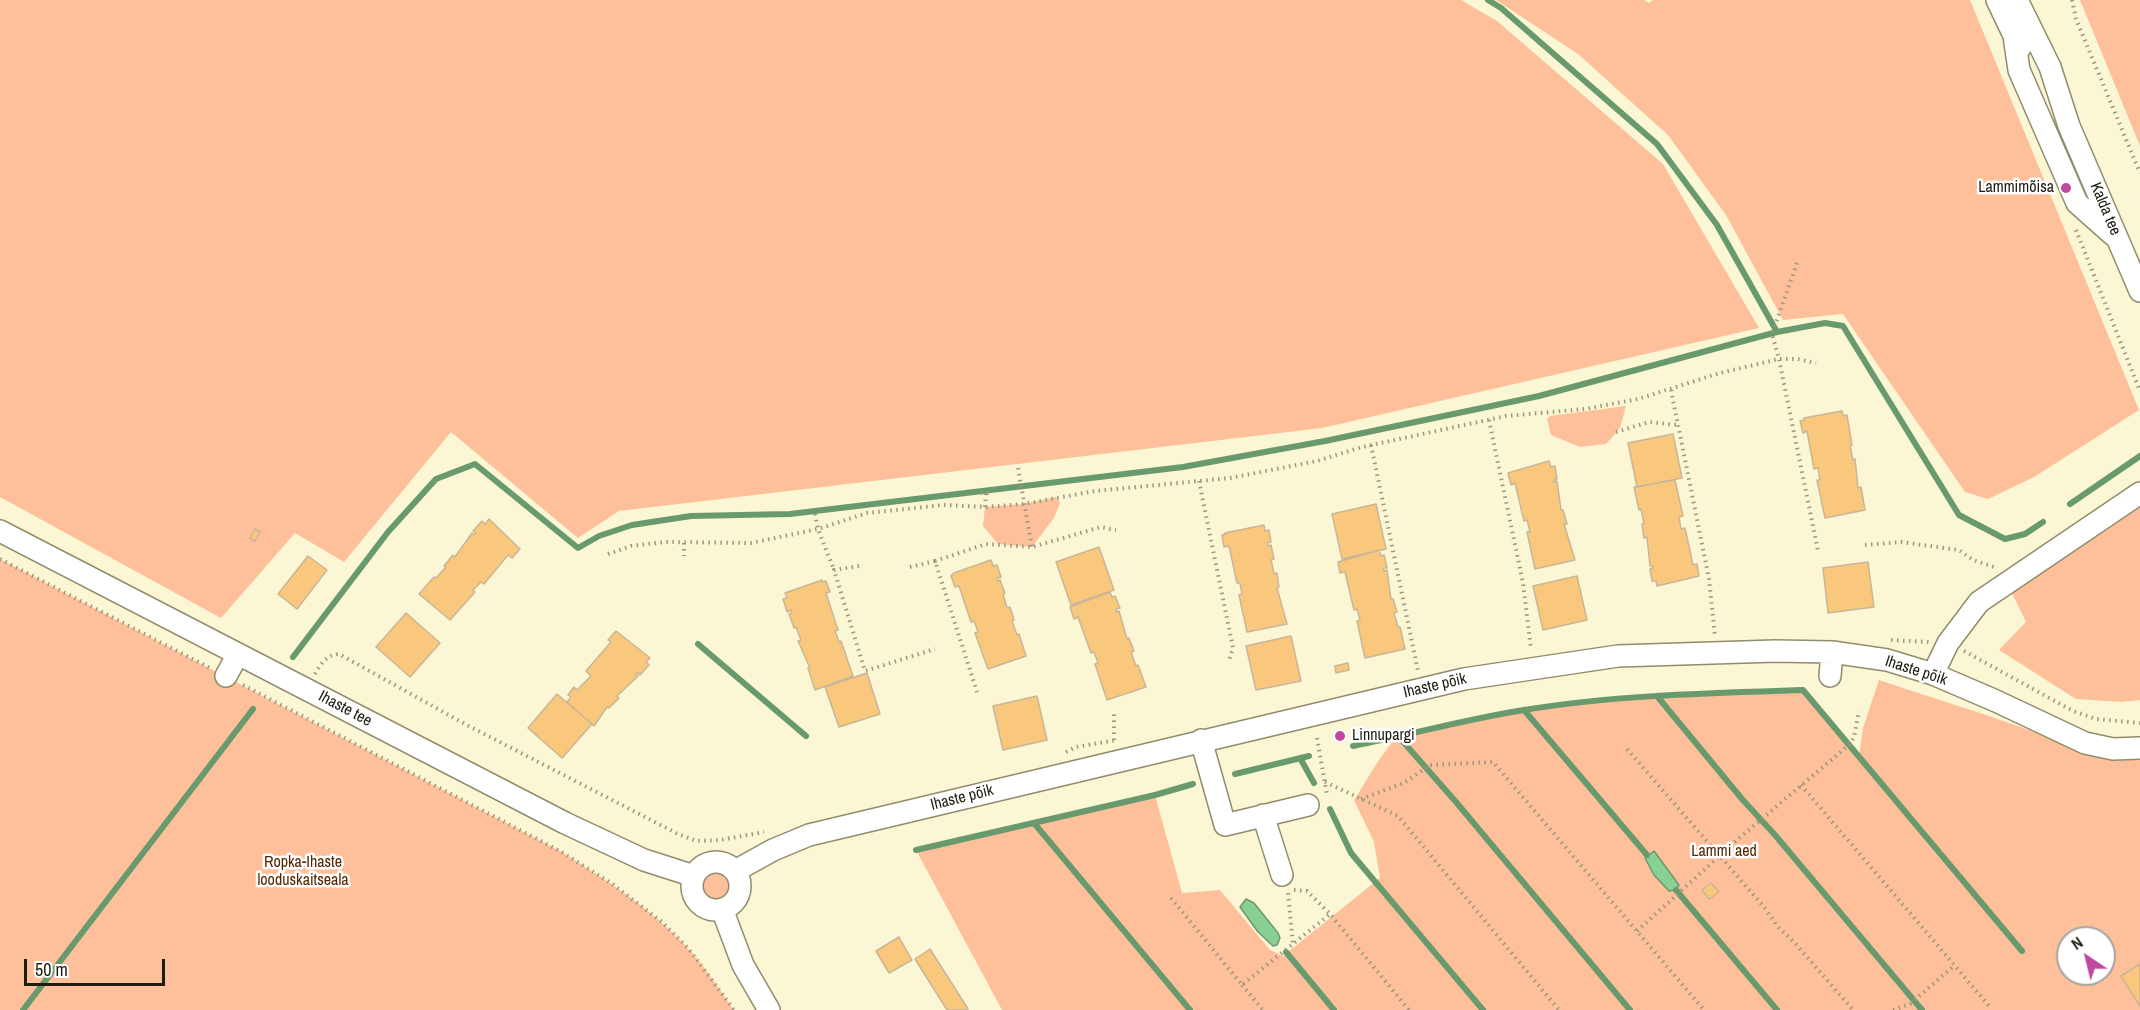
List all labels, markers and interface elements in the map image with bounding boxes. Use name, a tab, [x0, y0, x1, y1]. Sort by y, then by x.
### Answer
place label: Lammimõisa	[1978, 178, 2054, 198]
street label: Kalda tee	[2085, 180, 2125, 238]
marker: Lammimõisa	[2059, 181, 2073, 195]
street label: Ihaste põik	[1883, 652, 1949, 690]
street label: Ihaste põik	[1402, 669, 1468, 703]
street label: Ihaste tee	[315, 687, 375, 731]
place label: Linnupargi	[1352, 726, 1415, 746]
marker: Linnupargi	[1333, 729, 1347, 743]
street label: Ihaste põik	[929, 781, 995, 815]
park label: Lammi aed	[1691, 842, 1757, 862]
park label: Ropka-Ihaste looduskaitseala	[257, 853, 349, 891]
north arrow	[2056, 926, 2116, 986]
text: N	[2067, 931, 2087, 955]
scale bar	[27, 947, 168, 985]
text: 50 m	[35, 957, 68, 982]

